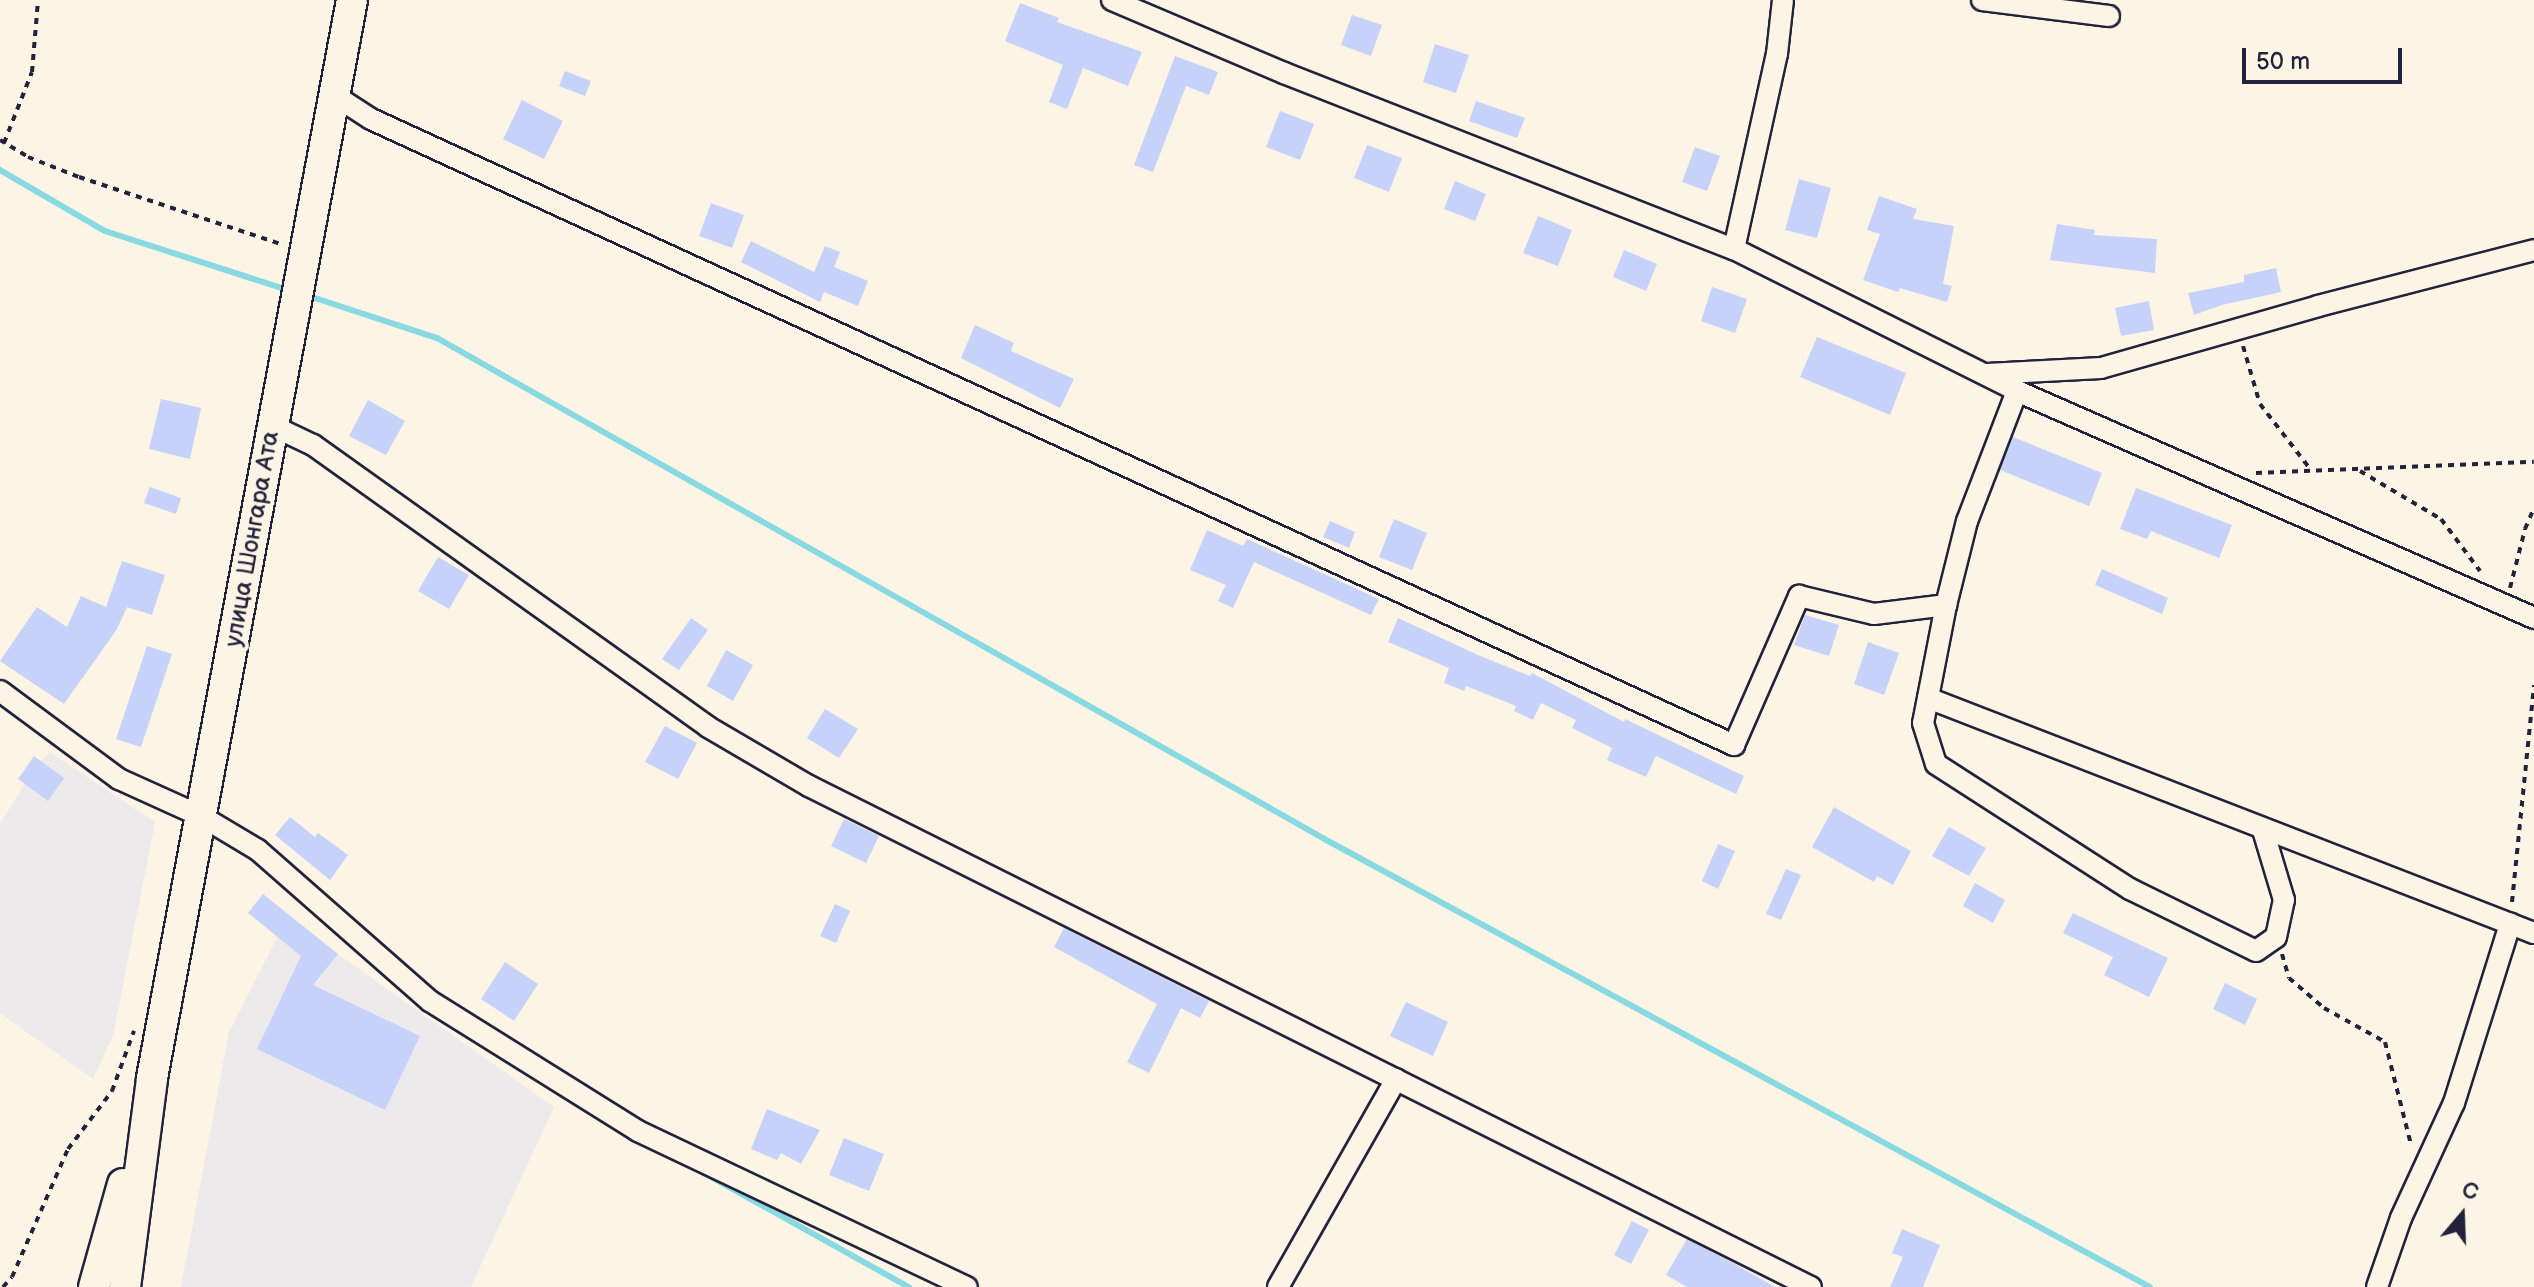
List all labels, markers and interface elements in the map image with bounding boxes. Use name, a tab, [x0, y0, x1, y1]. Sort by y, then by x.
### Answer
scale bar	[2246, 32, 2406, 82]
text: 50 m	[2256, 47, 2310, 76]
street label: улица Шонгара Ата	[219, 429, 285, 649]
north arrow	[2422, 1175, 2502, 1255]
text: С	[2458, 1177, 2482, 1207]

